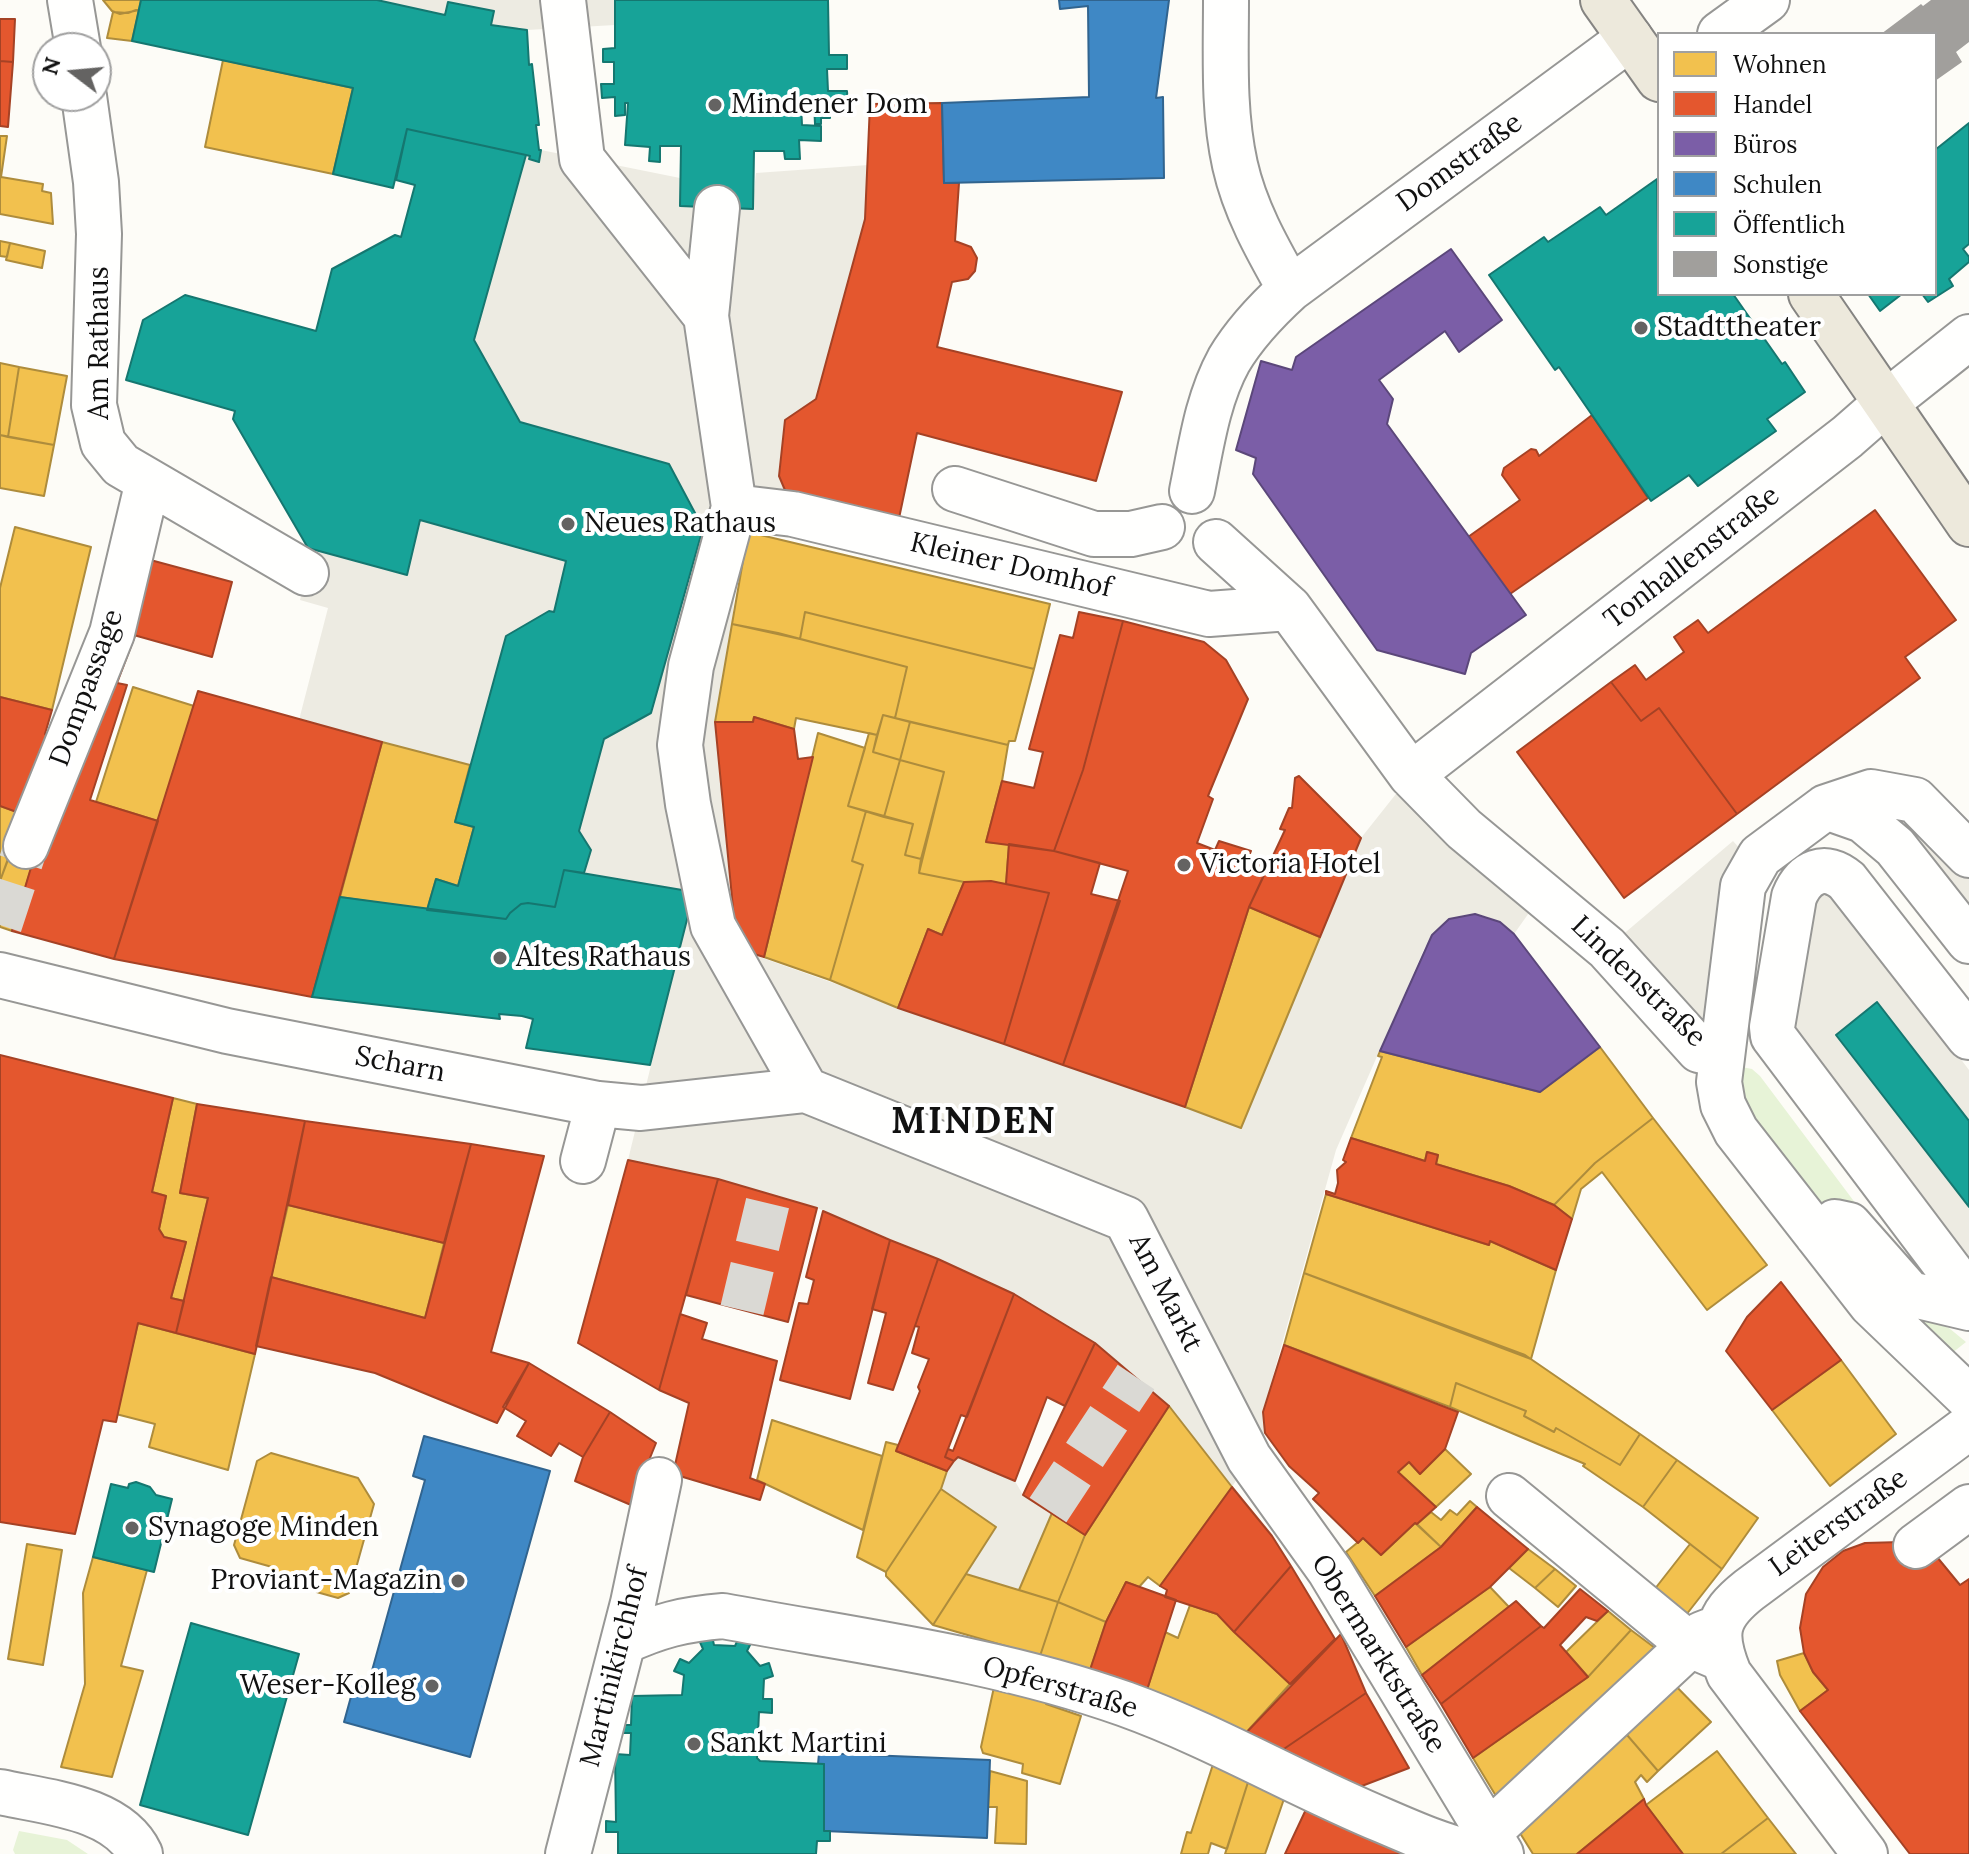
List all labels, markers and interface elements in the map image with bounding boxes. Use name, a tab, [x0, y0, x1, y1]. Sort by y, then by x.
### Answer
north arrow	[32, 32, 112, 112]
legend	[1657, 32, 1937, 296]
text: Wohnen	[1733, 49, 1827, 80]
text: N	[35, 54, 67, 78]
place label: Mindener Dom	[731, 88, 927, 122]
text: Handel	[1733, 89, 1812, 120]
marker: Mindener Dom	[706, 96, 724, 114]
street label: Domstraße	[1391, 106, 1529, 220]
text: Büros	[1733, 129, 1797, 160]
text: Schulen	[1733, 169, 1822, 200]
text: Öffentlich	[1733, 209, 1845, 240]
text: Sonstige	[1733, 249, 1829, 280]
street label: Am Rathaus	[83, 266, 117, 420]
place label: Stadttheater	[1657, 311, 1821, 345]
marker: Stadttheater	[1632, 319, 1650, 337]
street label: Tonhallenstraße	[1598, 479, 1786, 637]
place label: Neues Rathaus	[584, 507, 776, 541]
marker: Neues Rathaus	[559, 515, 577, 533]
street label: Kleiner Domhof	[907, 526, 1115, 606]
street label: Dompassage	[43, 605, 131, 771]
place label: Victoria Hotel	[1200, 848, 1381, 882]
marker: Victoria Hotel	[1175, 856, 1193, 874]
street label: Lindenstraße	[1564, 909, 1712, 1055]
place label: Altes Rathaus	[516, 941, 691, 975]
marker: Altes Rathaus	[491, 949, 509, 967]
street label: Scharn	[352, 1040, 448, 1090]
district label: MINDEN	[891, 1101, 1057, 1145]
street label: Am Markt	[1121, 1228, 1209, 1358]
street label: Leiterstraße	[1764, 1462, 1914, 1584]
place label: Synagoge Minden	[148, 1511, 379, 1545]
marker: Synagoge Minden	[123, 1519, 141, 1537]
street label: Obermarktstraße	[1303, 1549, 1453, 1759]
street label: Martinikirchhof	[574, 1563, 656, 1771]
place label: Proviant-Magazin	[210, 1564, 442, 1598]
marker: Proviant-Magazin	[449, 1572, 467, 1590]
street label: Opferstraße	[979, 1650, 1141, 1726]
place label: Weser-Kolleg	[240, 1669, 416, 1703]
marker: Weser-Kolleg	[423, 1677, 441, 1695]
place label: Sankt Martini	[710, 1727, 887, 1761]
marker: Sankt Martini	[685, 1735, 703, 1753]

